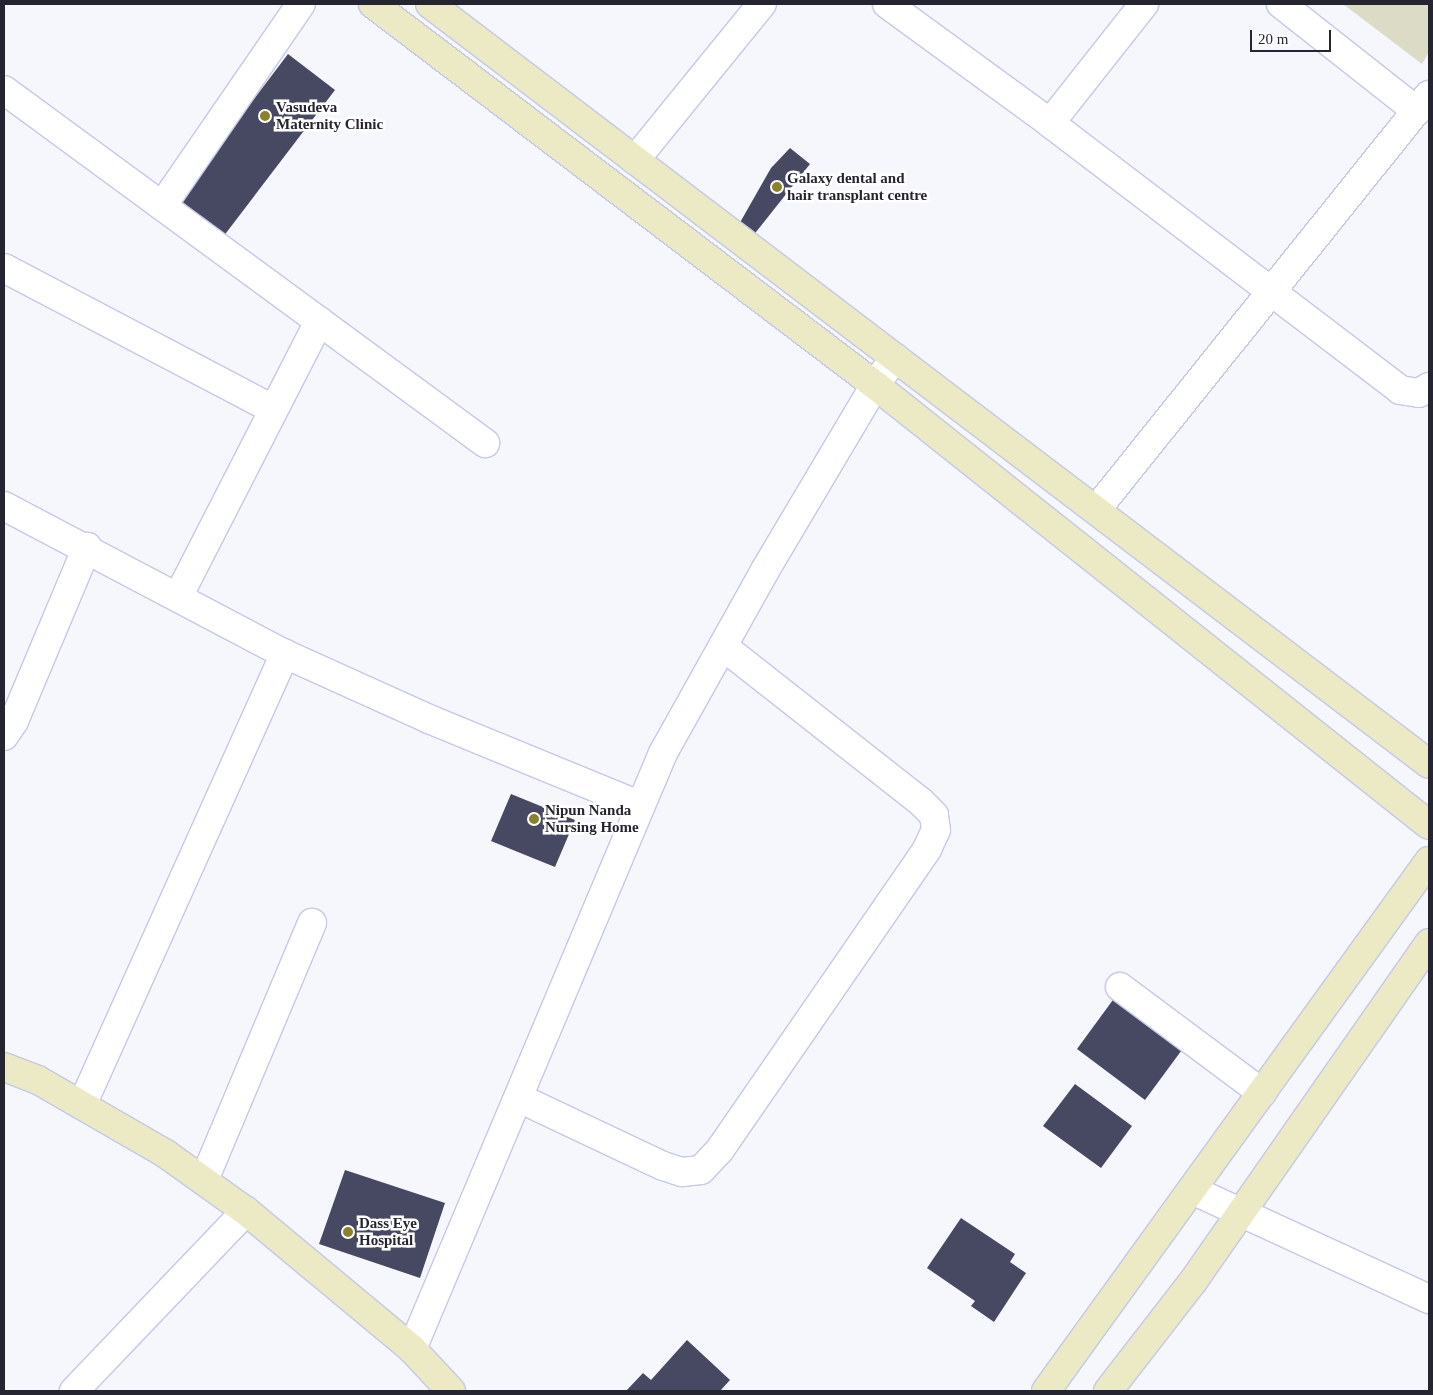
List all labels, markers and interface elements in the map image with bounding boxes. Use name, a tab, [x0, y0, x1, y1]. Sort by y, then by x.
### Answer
scale bar	[1253, 20, 1334, 52]
text: 20 m	[1258, 31, 1288, 47]
place label: Vasudeva Maternity Clinic	[276, 98, 383, 133]
marker: Vasudeva Maternity Clinic	[258, 109, 272, 123]
place label: Galaxy dental and hair transplant centre	[787, 169, 928, 204]
marker: Galaxy dental and hair transplant centre	[771, 181, 783, 193]
place label: Nipun Nanda Nursing Home	[545, 801, 639, 836]
marker: Nipun Nanda Nursing Home	[527, 812, 541, 826]
place label: Dass Eye Hospital	[359, 1214, 417, 1249]
marker: Dass Eye Hospital	[341, 1225, 355, 1239]

